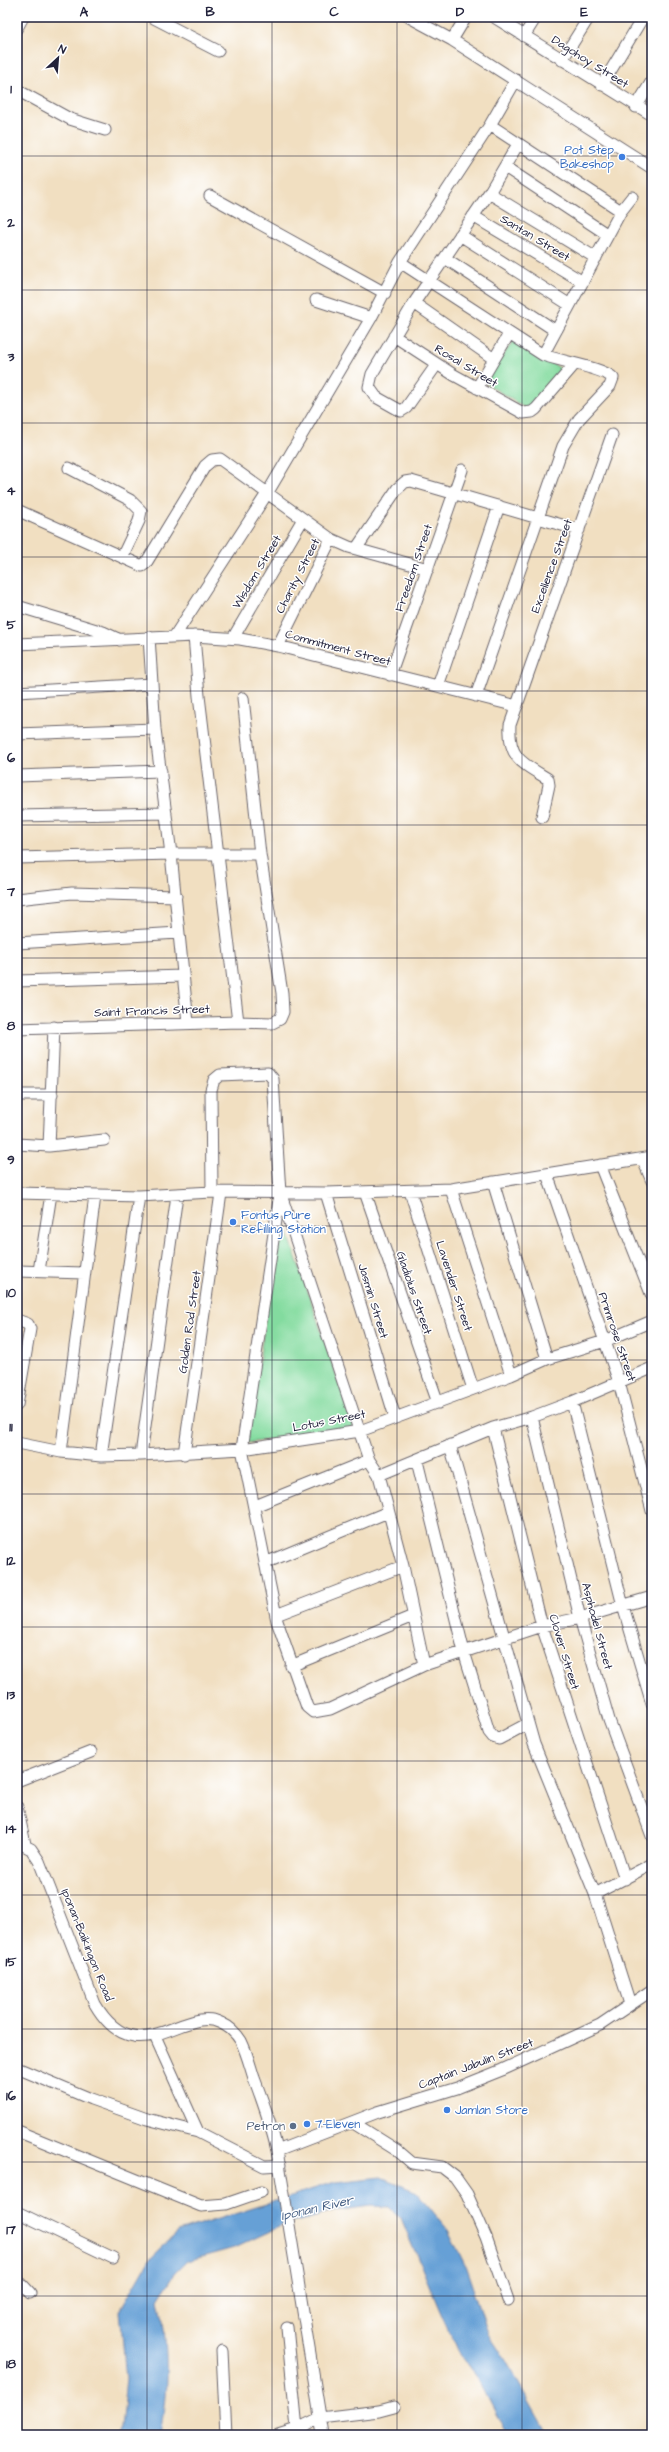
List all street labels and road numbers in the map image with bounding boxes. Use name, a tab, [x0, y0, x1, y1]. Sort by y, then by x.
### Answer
street label: Dagohoy Street	[548, 31, 632, 93]
street label: Santan Street	[497, 210, 573, 266]
street label: Rosal Street	[431, 340, 501, 392]
street label: Excellence Street	[527, 516, 577, 615]
street label: Freedom Street	[391, 522, 437, 614]
street label: Wisdom Street	[228, 532, 286, 612]
street label: Charity Street	[272, 535, 325, 617]
street label: Commitment Street	[283, 626, 393, 670]
street label: Saint Francis Street	[94, 1000, 210, 1022]
street label: Lavender Street	[431, 1239, 477, 1334]
street label: Gladiolus Street	[392, 1249, 436, 1337]
street label: Jasmin Street	[354, 1261, 392, 1341]
street label: Golden Rod Street	[174, 1269, 206, 1375]
street label: Primrose Street	[594, 1290, 640, 1384]
street label: Lotus Street	[291, 1406, 367, 1436]
street label: Asphodel Street	[577, 1581, 617, 1672]
street label: Clover Street	[544, 1612, 584, 1692]
street label: Iponan-Baikingon Road	[56, 1886, 117, 2004]
street label: Captain Jabulin Street	[416, 2034, 536, 2094]

